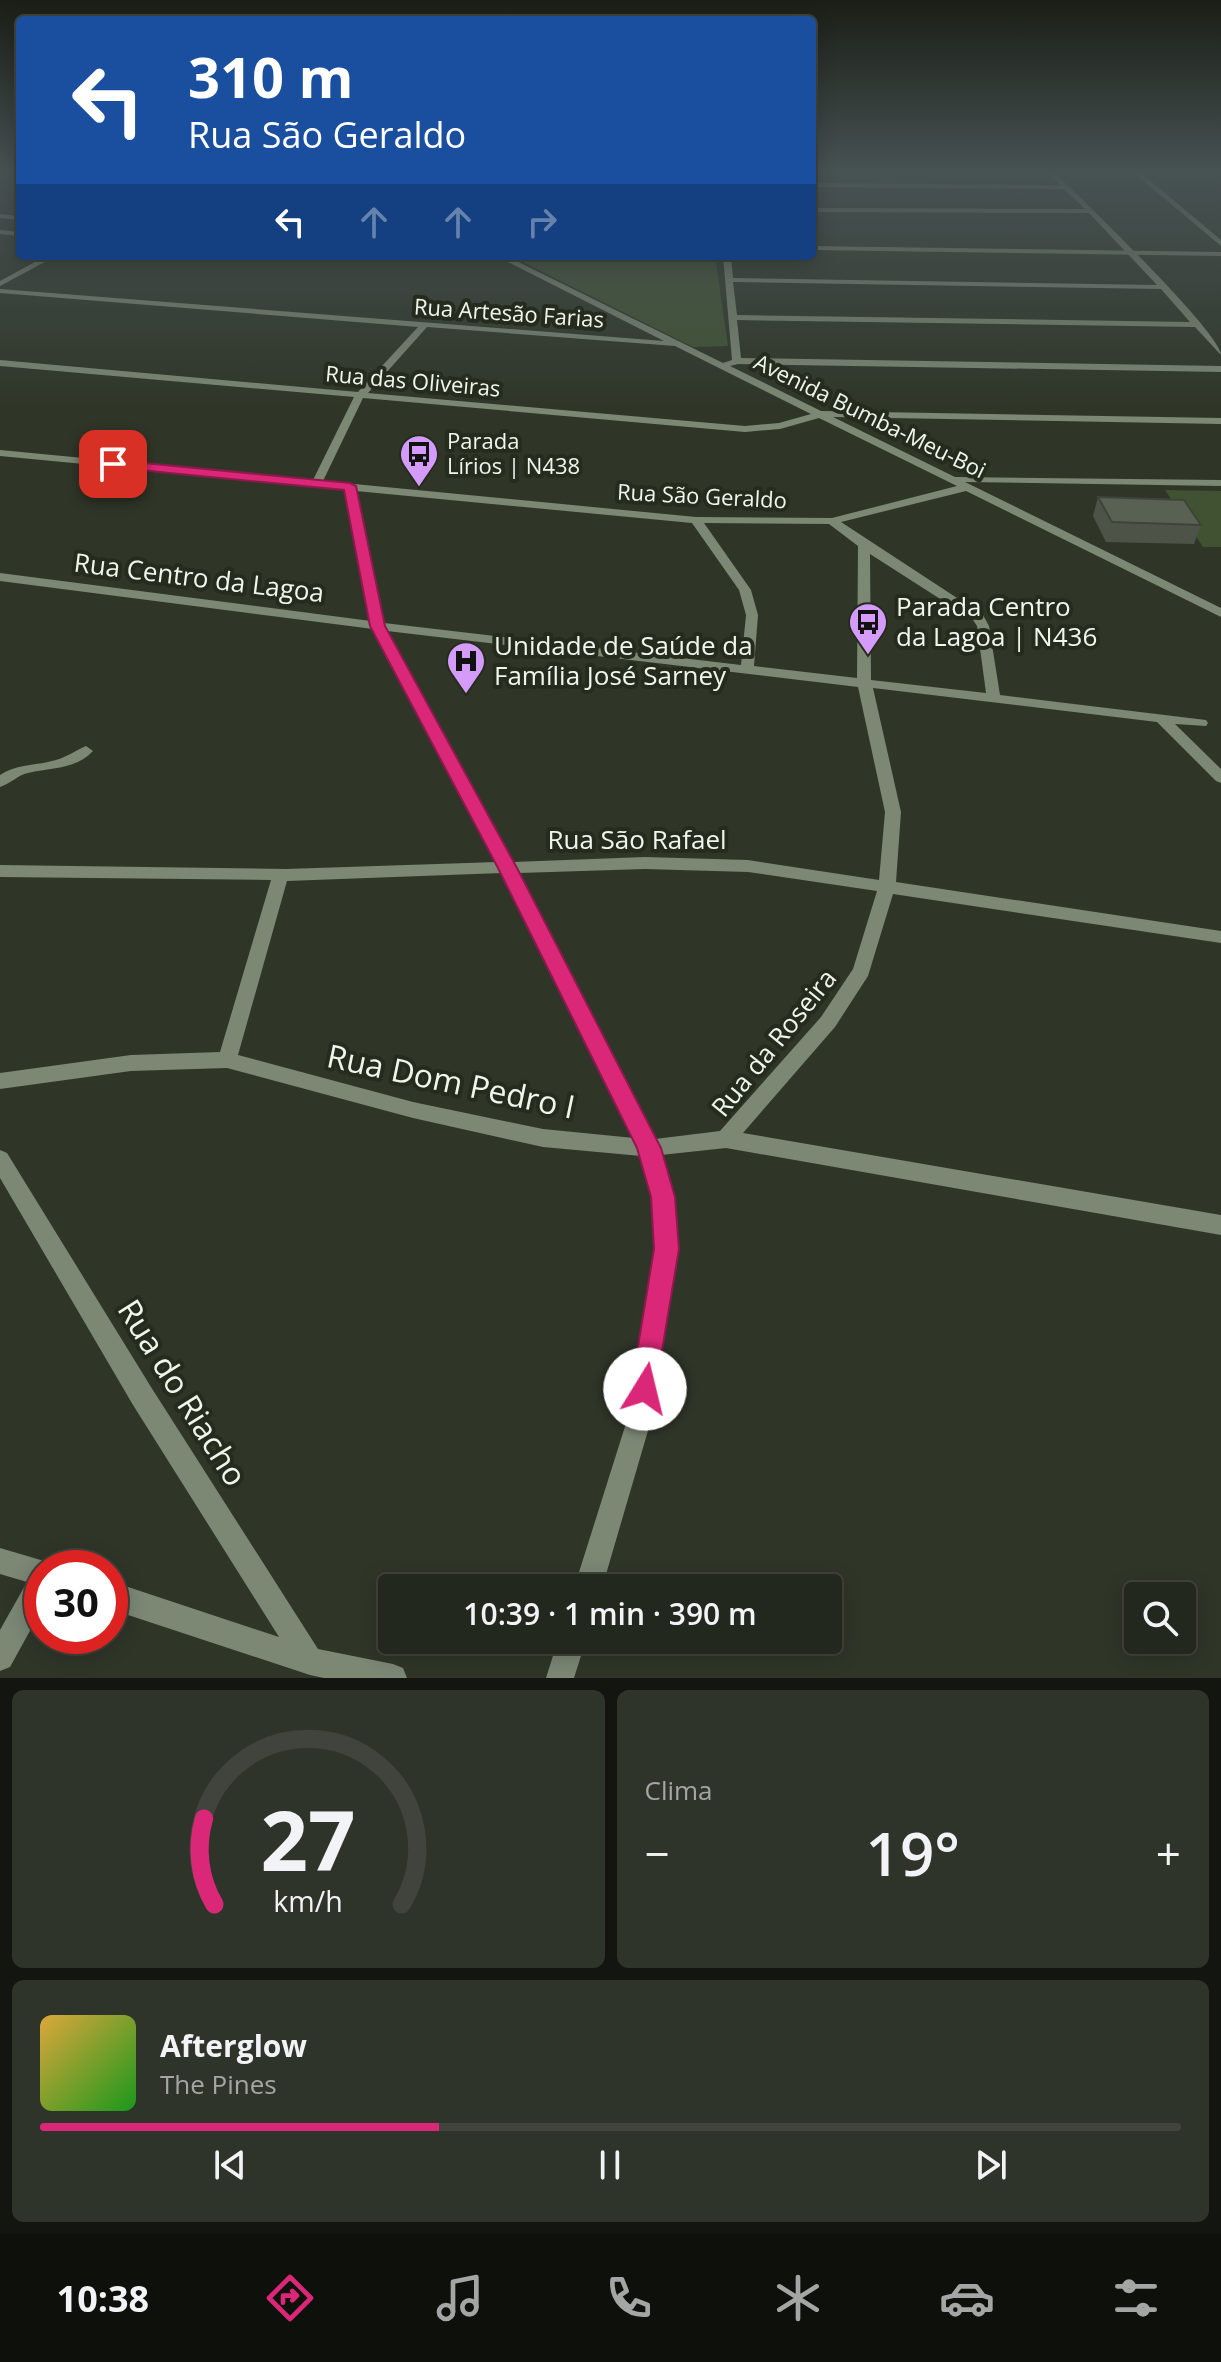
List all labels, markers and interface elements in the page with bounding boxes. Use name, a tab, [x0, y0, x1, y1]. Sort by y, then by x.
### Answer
text: 310 m	[188, 38, 354, 114]
icon: left	[56, 48, 160, 152]
text: Rua São Geraldo	[188, 110, 466, 159]
icon: left	[268, 200, 312, 244]
icon: ahead	[352, 200, 396, 244]
icon: ahead	[436, 200, 480, 244]
icon: right	[520, 200, 564, 244]
street label: Rua Artesão Farias	[413, 290, 605, 334]
street label: Avenida Bumba-Meu-Boi	[750, 346, 991, 484]
street label: Rua das Oliveiras	[324, 357, 502, 403]
place label: Parada Lírios | N438	[447, 425, 580, 480]
pin	[79, 430, 147, 498]
bus stop icon: Parada Lírios | N438	[398, 433, 440, 488]
icon: arrive	[91, 442, 135, 486]
street label: Rua São Geraldo	[616, 476, 788, 514]
street label: Rua Centro da Lagoa	[72, 544, 326, 610]
place label: Parada Centro da Lagoa | N436	[896, 588, 1097, 654]
bus stop icon: Parada Centro da Lagoa | N436	[847, 601, 889, 656]
place label: Unidade de Saúde da Família José Sarney	[494, 627, 753, 693]
hospital icon: Unidade de Saúde da Família José Sarney	[445, 640, 487, 695]
street label: Rua São Rafael	[547, 821, 727, 857]
street label: Rua da Roseira	[702, 961, 844, 1124]
street label: Rua Dom Pedro I	[323, 1033, 579, 1128]
street label: Rua do Riacho	[109, 1291, 258, 1494]
position arrow	[603, 1347, 687, 1431]
speed limit sign: 30	[24, 1550, 128, 1654]
map controls	[1124, 1582, 1196, 1654]
button: search	[1124, 1582, 1196, 1654]
text: 10:39 · 1 min · 390 m	[463, 1593, 757, 1634]
text: Clima	[645, 1772, 713, 1808]
text: 27	[261, 1782, 356, 1895]
text: 19°	[866, 1812, 960, 1894]
text: −	[645, 1823, 670, 1883]
text: +	[1156, 1823, 1181, 1883]
text: km/h	[274, 1881, 343, 1920]
text: Afterglow	[160, 2025, 307, 2066]
text: The Pines	[160, 2066, 277, 2102]
icon: previous	[208, 2143, 252, 2187]
icon: pause	[588, 2143, 632, 2187]
icon: next	[969, 2143, 1013, 2187]
icon: directions	[262, 2270, 318, 2326]
icon: music	[432, 2270, 488, 2326]
icon: phone	[601, 2270, 657, 2326]
icon: climate	[770, 2270, 826, 2326]
icon: car	[939, 2270, 995, 2326]
icon: filters	[1108, 2270, 1164, 2326]
text: 10:38	[57, 2274, 149, 2323]

